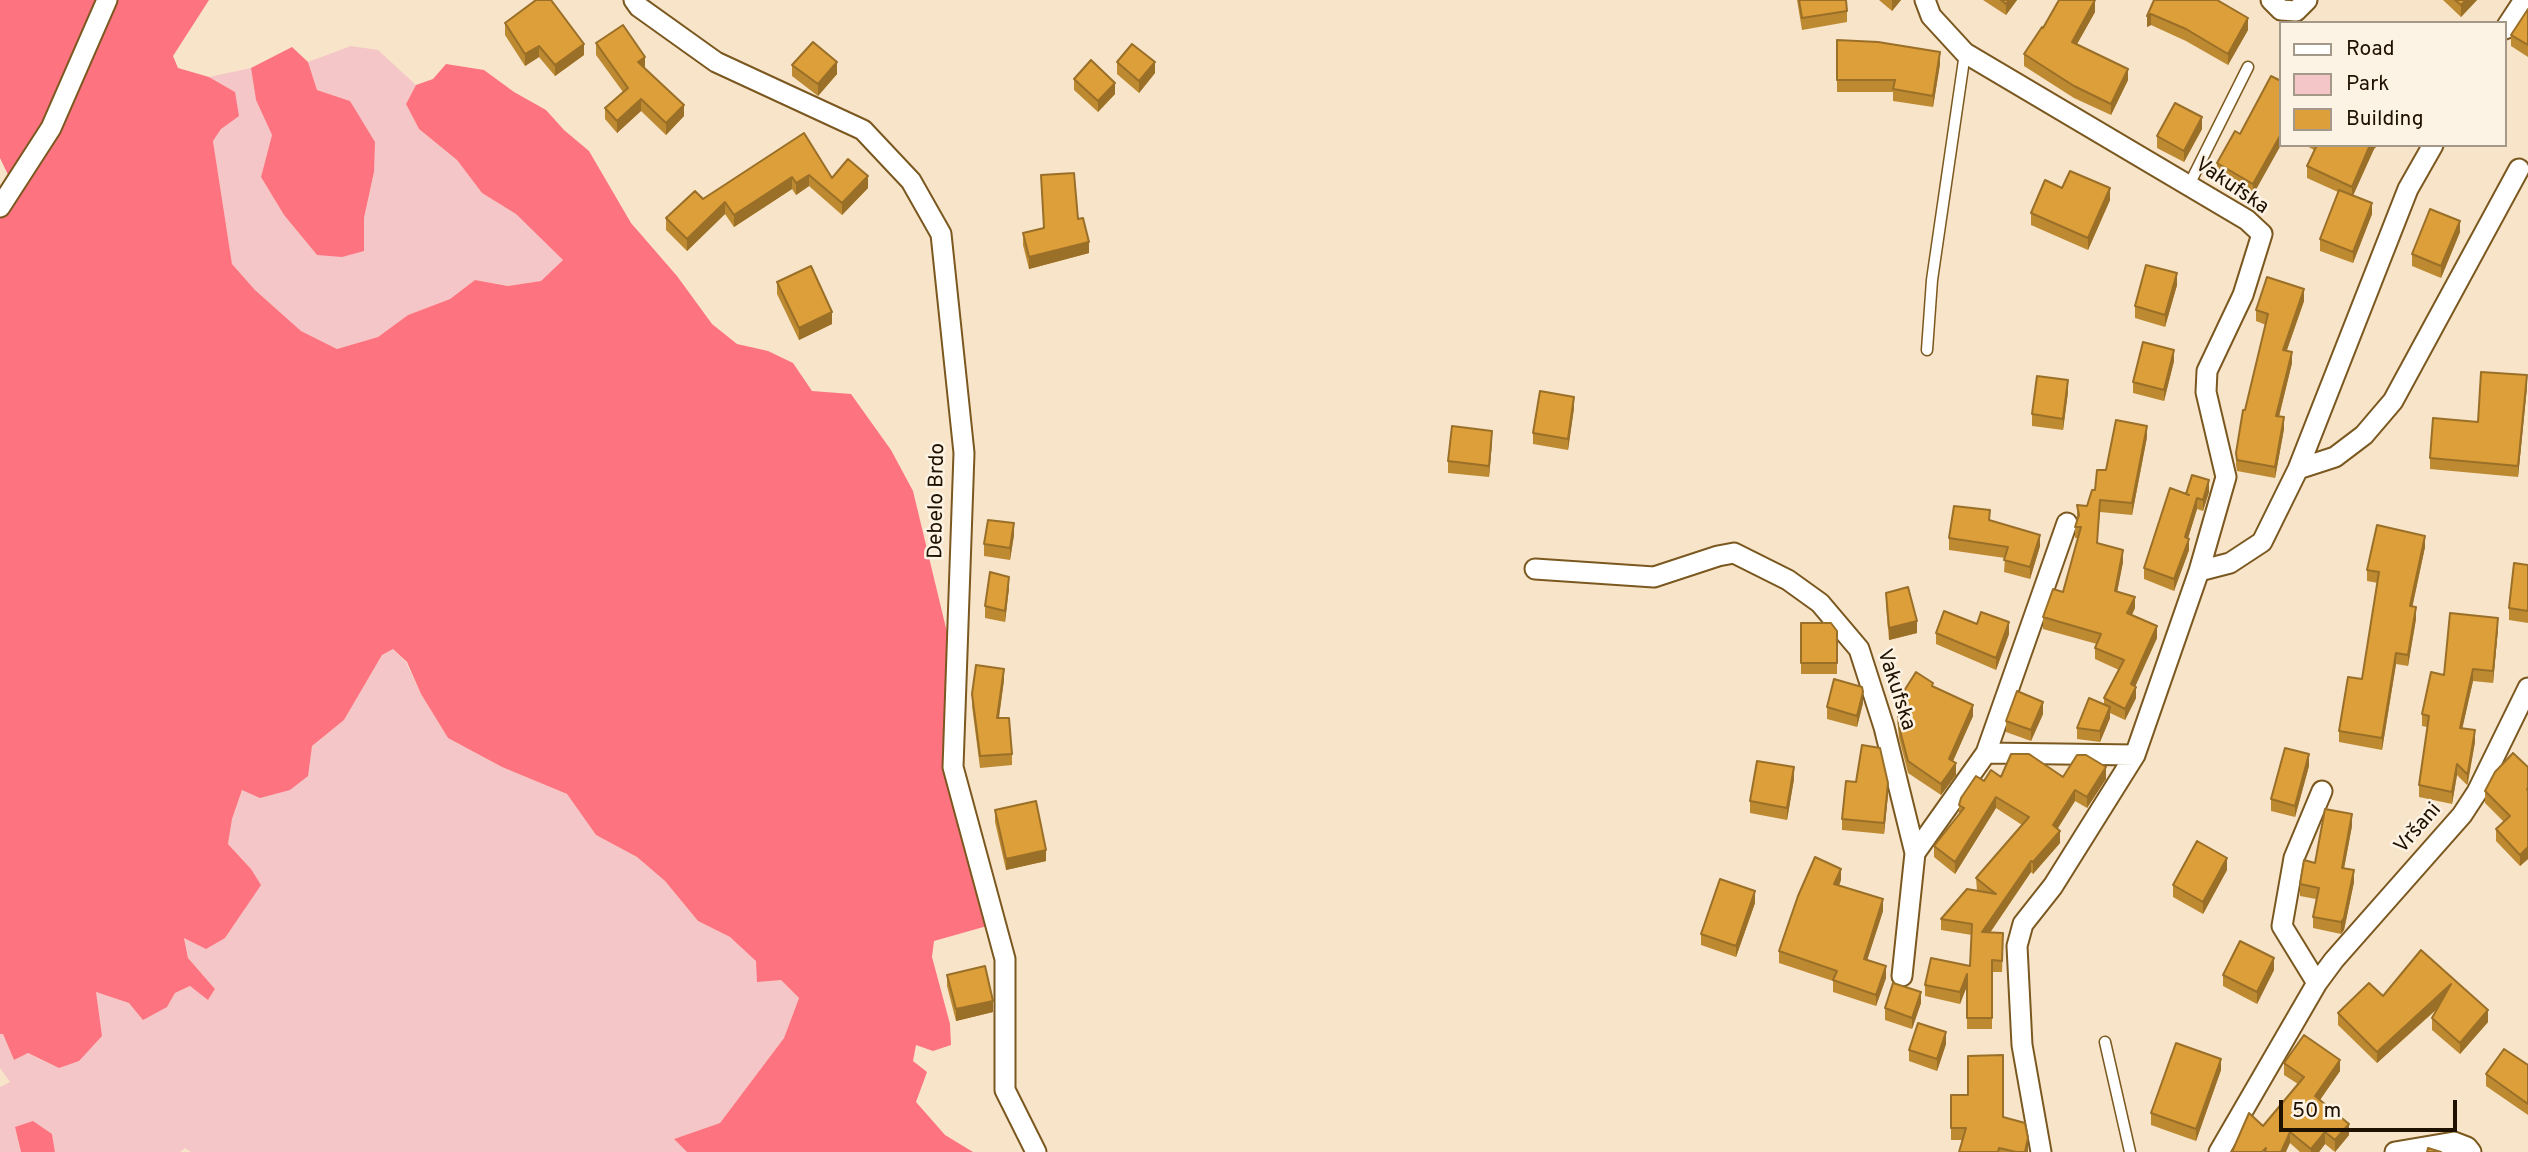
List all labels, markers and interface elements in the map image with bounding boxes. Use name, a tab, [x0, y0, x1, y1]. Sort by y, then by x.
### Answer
legend	[2280, 21, 2507, 147]
text: Road	[2346, 36, 2395, 63]
text: Park	[2346, 71, 2389, 98]
text: Building	[2346, 106, 2424, 133]
street label: Vakufska	[2189, 153, 2273, 221]
street label: Debelo Brdo	[924, 443, 952, 559]
street label: Vakufska	[1870, 646, 1920, 734]
street label: Vršani	[2390, 798, 2448, 860]
scale bar	[2283, 1086, 2462, 1130]
text: 50 m	[2292, 1098, 2341, 1125]

